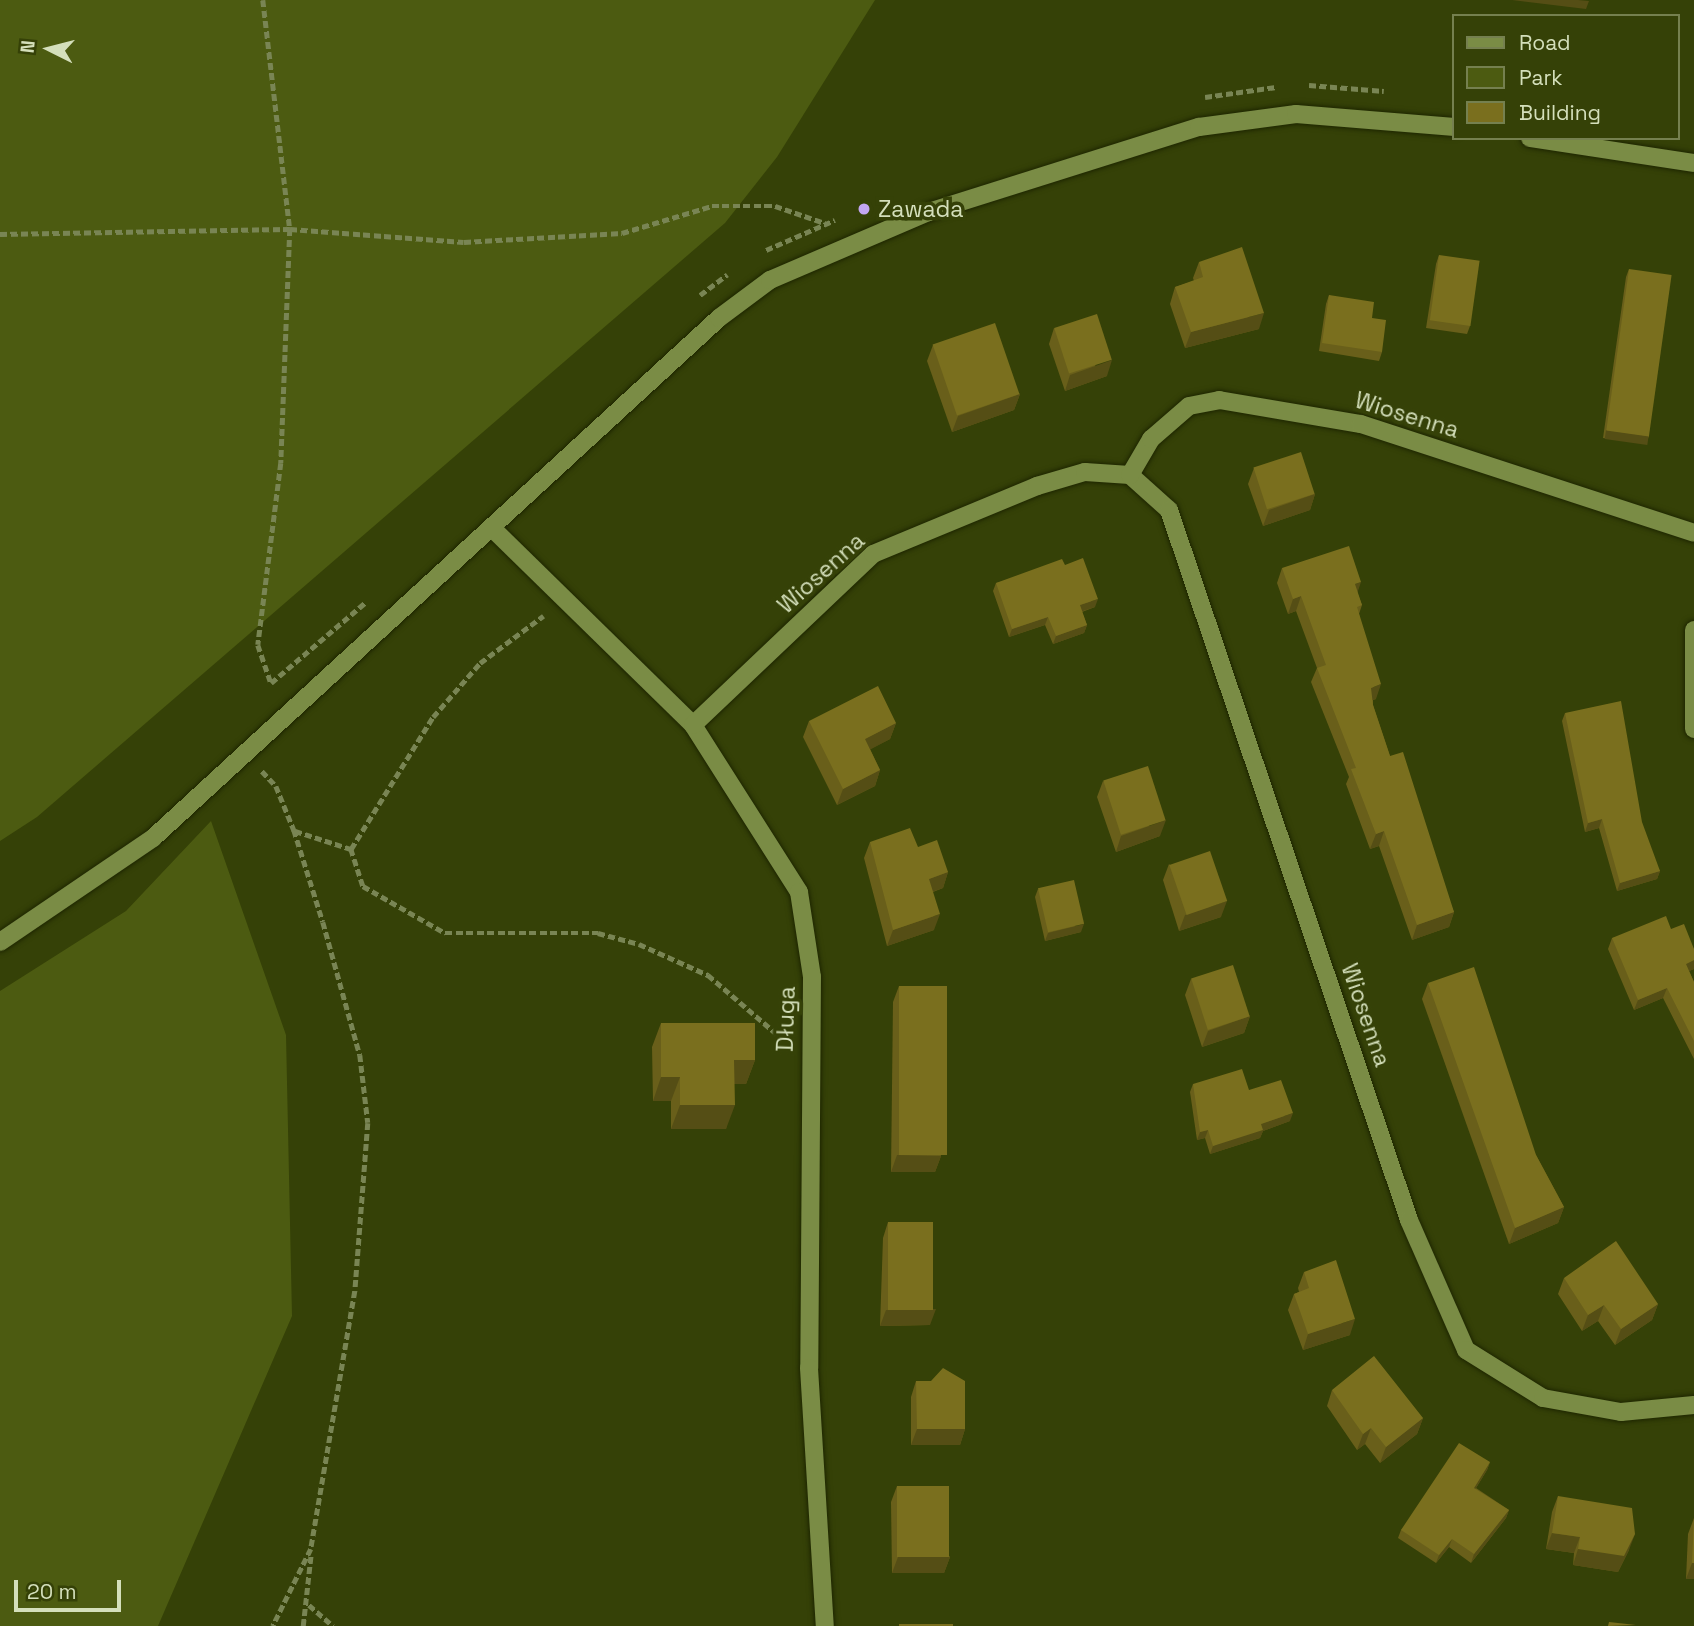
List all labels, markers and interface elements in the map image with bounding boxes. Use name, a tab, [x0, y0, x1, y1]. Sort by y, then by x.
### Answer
north arrow	[14, 14, 84, 84]
legend	[1452, 14, 1680, 140]
text: Road	[1519, 29, 1571, 56]
text: N	[15, 39, 41, 54]
text: Park	[1519, 64, 1563, 91]
text: Building	[1519, 99, 1601, 126]
place label: Zawada	[878, 195, 963, 223]
marker: Zawada	[856, 201, 872, 217]
street label: Wiosenna	[1352, 386, 1462, 444]
street label: Wiosenna	[772, 527, 870, 619]
street label: Wiosenna	[1336, 960, 1396, 1070]
street label: Długa	[771, 986, 801, 1052]
scale bar	[18, 1566, 124, 1610]
text: 20 m	[27, 1578, 77, 1605]

